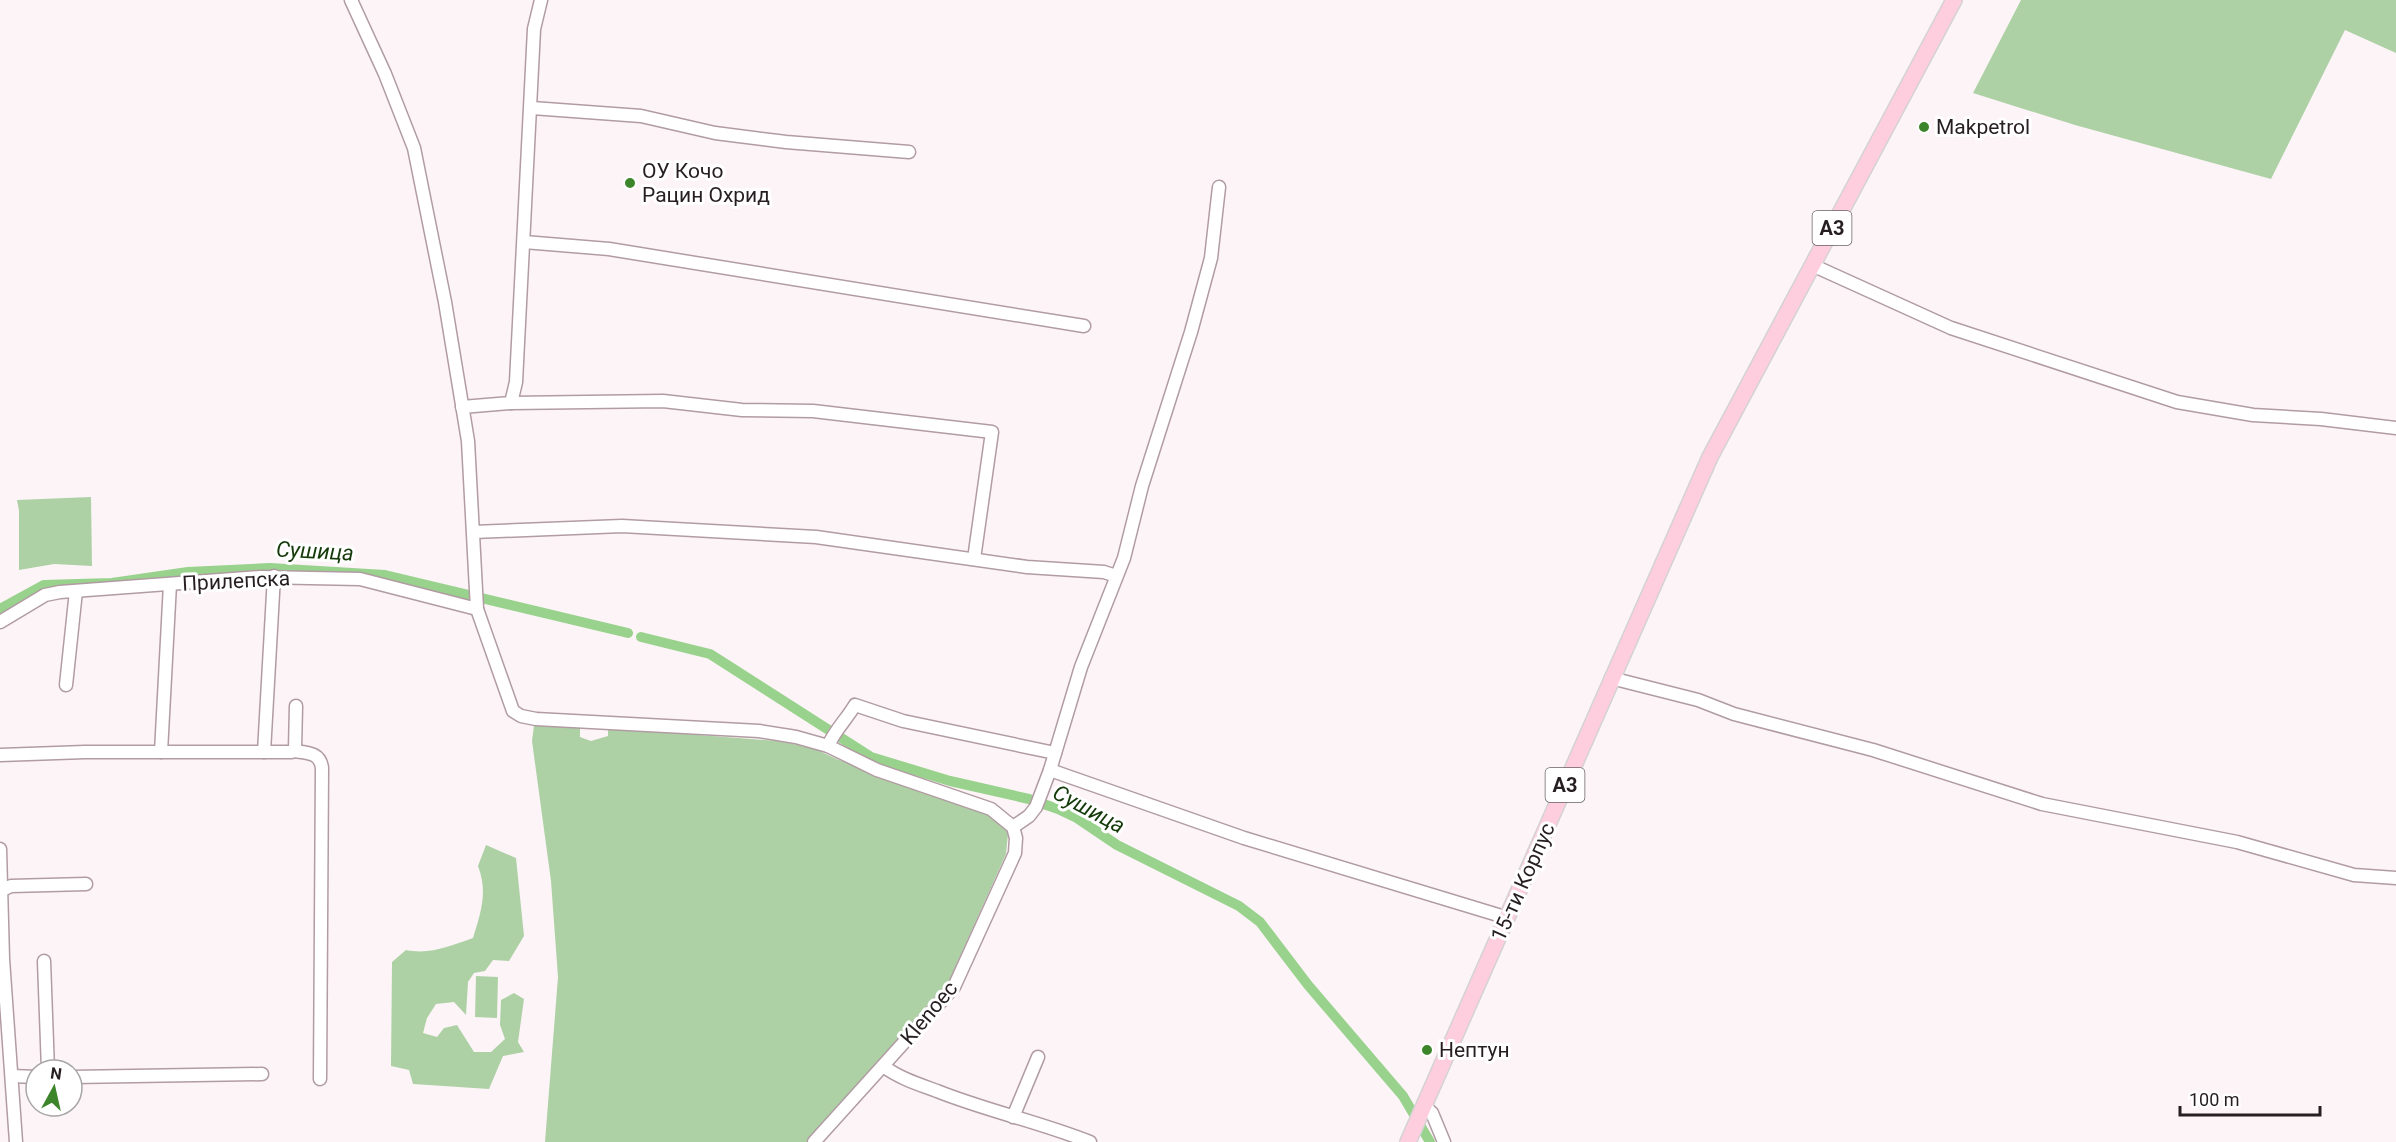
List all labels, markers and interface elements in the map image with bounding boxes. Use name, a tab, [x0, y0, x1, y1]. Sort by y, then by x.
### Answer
place label: Makpetrol	[1936, 115, 2030, 139]
marker: Makpetrol	[1917, 120, 1931, 134]
place label: ОУ Кочо Рацин Охрид	[642, 159, 770, 207]
marker: ОУ Кочо Рацин Охрид	[623, 176, 637, 190]
road number: A3	[1812, 211, 1852, 245]
water label: Сушица	[275, 536, 355, 566]
street label: Прилепска	[181, 566, 291, 596]
road number: A3	[1546, 768, 1584, 802]
water label: Сушица	[1049, 780, 1129, 838]
street label: 15-ти Корпус	[1486, 819, 1560, 945]
street label: Klenoec	[896, 977, 962, 1049]
place label: Нептун	[1439, 1038, 1510, 1062]
marker: Нептун	[1420, 1043, 1434, 1057]
north arrow	[24, 1058, 84, 1118]
text: N	[49, 1063, 63, 1084]
scale bar	[2180, 1079, 2320, 1117]
text: 100 m	[2189, 1089, 2240, 1110]

